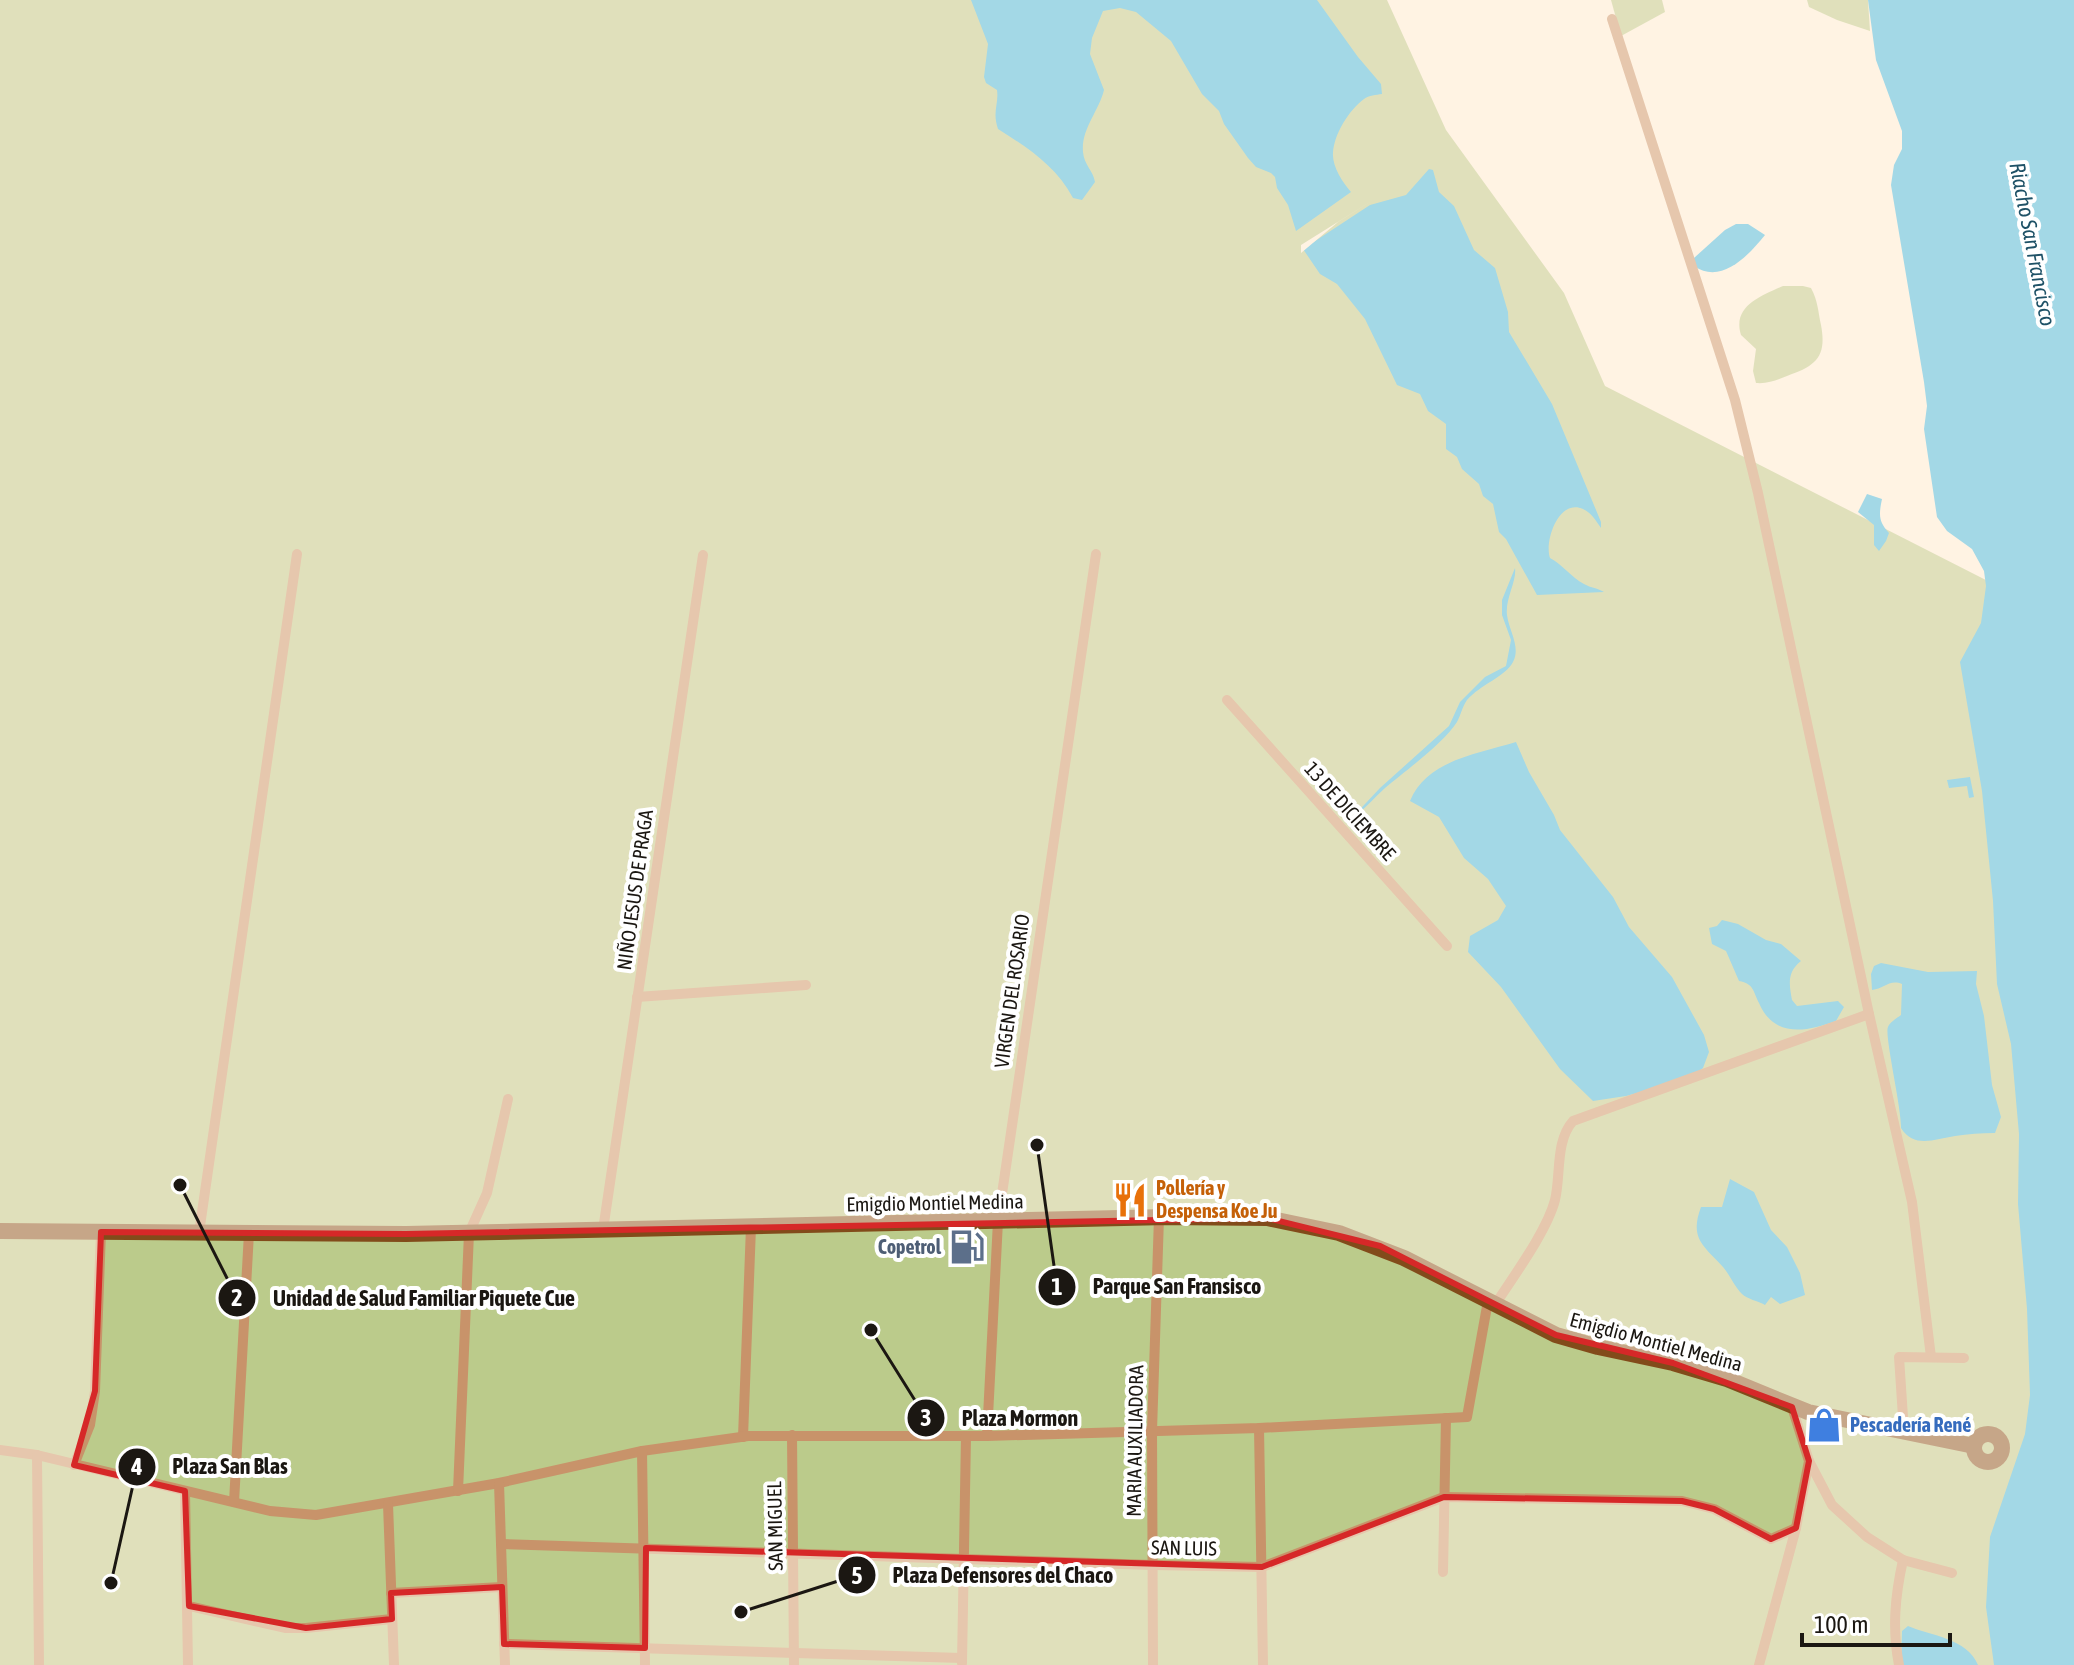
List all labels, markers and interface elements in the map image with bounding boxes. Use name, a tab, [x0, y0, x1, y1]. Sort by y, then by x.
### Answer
water label: Riacho San Francisco	[2004, 160, 2062, 328]
street label: 13 DE DICIEMBRE	[1300, 757, 1401, 865]
street label: NIÑO JESUS DE PRAGA	[612, 808, 657, 972]
street label: VIRGEN DEL ROSARIO	[989, 913, 1034, 1069]
place label: Pollería y Despensa Koe Ju	[1156, 1176, 1278, 1222]
restaurant icon: Pollería y Despensa Koe Ju	[1111, 1181, 1149, 1219]
street label: Emigdio Montiel Medina	[846, 1189, 1024, 1216]
fuel station icon: Copetrol	[948, 1228, 986, 1266]
place label: Copetrol	[878, 1235, 942, 1258]
callout: Parque San Fransisco	[1037, 1264, 1278, 1310]
text: 1	[1051, 1273, 1063, 1300]
text: Parque San Fransisco	[1093, 1273, 1261, 1299]
callout: Unidad de Salud Familiar Piquete Cue	[217, 1275, 591, 1321]
text: 2	[231, 1284, 243, 1311]
text: Unidad de Salud Familiar Piquete Cue	[273, 1285, 575, 1311]
street label: Emigdio Montiel Medina	[1567, 1307, 1745, 1376]
street label: MARIA AUXILIADORA	[1122, 1365, 1147, 1517]
callout: Plaza Mormon	[906, 1395, 1094, 1441]
text: 3	[920, 1404, 932, 1431]
text: Plaza Mormon	[962, 1405, 1078, 1431]
shop icon: Pescadería René	[1805, 1406, 1843, 1444]
place label: Pescadería René	[1850, 1413, 1971, 1436]
callout: Plaza San Blas	[117, 1444, 304, 1490]
text: 4	[130, 1453, 143, 1480]
text: Plaza San Blas	[172, 1453, 288, 1479]
street label: SAN MIGUEL	[762, 1481, 787, 1571]
street label: SAN LUIS	[1151, 1535, 1217, 1560]
callout: Plaza Defensores del Chaco	[837, 1552, 1130, 1598]
text: 5	[851, 1562, 863, 1589]
text: Plaza Defensores del Chaco	[893, 1562, 1113, 1588]
scale bar	[1802, 1597, 1950, 1647]
text: 100 m	[1814, 1611, 1868, 1638]

